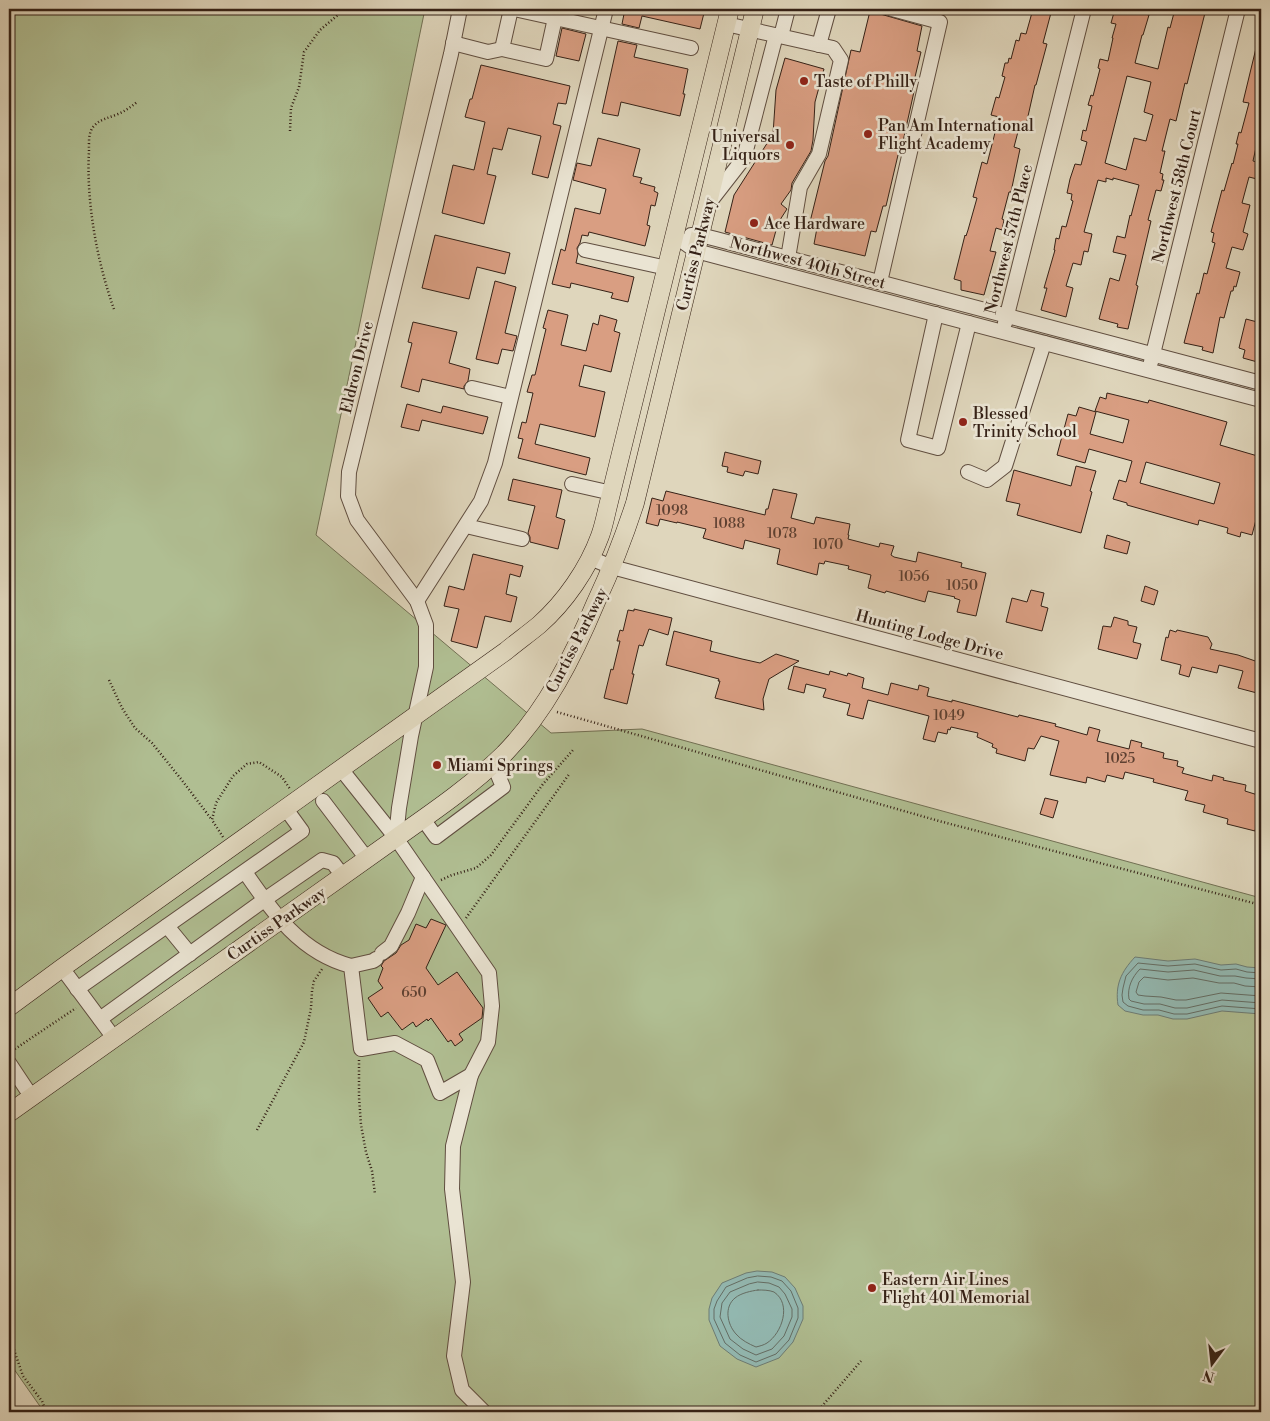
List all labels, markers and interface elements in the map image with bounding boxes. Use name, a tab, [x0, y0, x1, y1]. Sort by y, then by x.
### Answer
place label: Taste of Philly	[814, 72, 918, 92]
marker: Taste of Philly	[798, 75, 810, 87]
street label: Northwest 58th Court	[1148, 107, 1206, 265]
place label: Pan Am International Flight Academy	[878, 116, 1034, 154]
place label: Universal Liquors	[711, 127, 780, 165]
marker: Pan Am International Flight Academy	[862, 128, 874, 140]
marker: Universal Liquors	[784, 139, 796, 151]
street label: Northwest 57th Place	[981, 162, 1037, 316]
street label: Curtiss Parkway	[672, 195, 720, 313]
place label: Ace Hardware	[763, 214, 865, 234]
marker: Ace Hardware	[748, 217, 760, 229]
street label: Northwest 40th Street	[728, 233, 888, 294]
street label: Eldron Drive	[336, 319, 378, 415]
place label: Blessed Trinity School	[972, 404, 1077, 442]
marker: Blessed Trinity School	[957, 416, 969, 428]
house number: 1098	[656, 502, 688, 520]
house number: 1088	[713, 515, 745, 533]
house number: 1078	[767, 525, 797, 543]
house number: 1070	[813, 536, 843, 554]
house number: 1056	[898, 568, 930, 586]
house number: 1050	[946, 577, 978, 595]
street label: Curtiss Parkway	[542, 584, 612, 697]
street label: Hunting Lodge Drive	[854, 606, 1006, 664]
house number: 1049	[933, 707, 965, 725]
house number: 1025	[1105, 750, 1135, 768]
place label: Miami Springs	[447, 756, 553, 776]
marker: Miami Springs	[431, 759, 443, 771]
street label: Curtiss Parkway	[223, 882, 330, 965]
house number: 650	[401, 984, 427, 1002]
place label: Eastern Air Lines Flight 401 Memorial	[882, 1270, 1030, 1308]
marker: Eastern Air Lines Flight 401 Memorial	[866, 1282, 878, 1294]
north arrow	[1188, 1338, 1238, 1388]
text: N	[1201, 1365, 1217, 1386]

